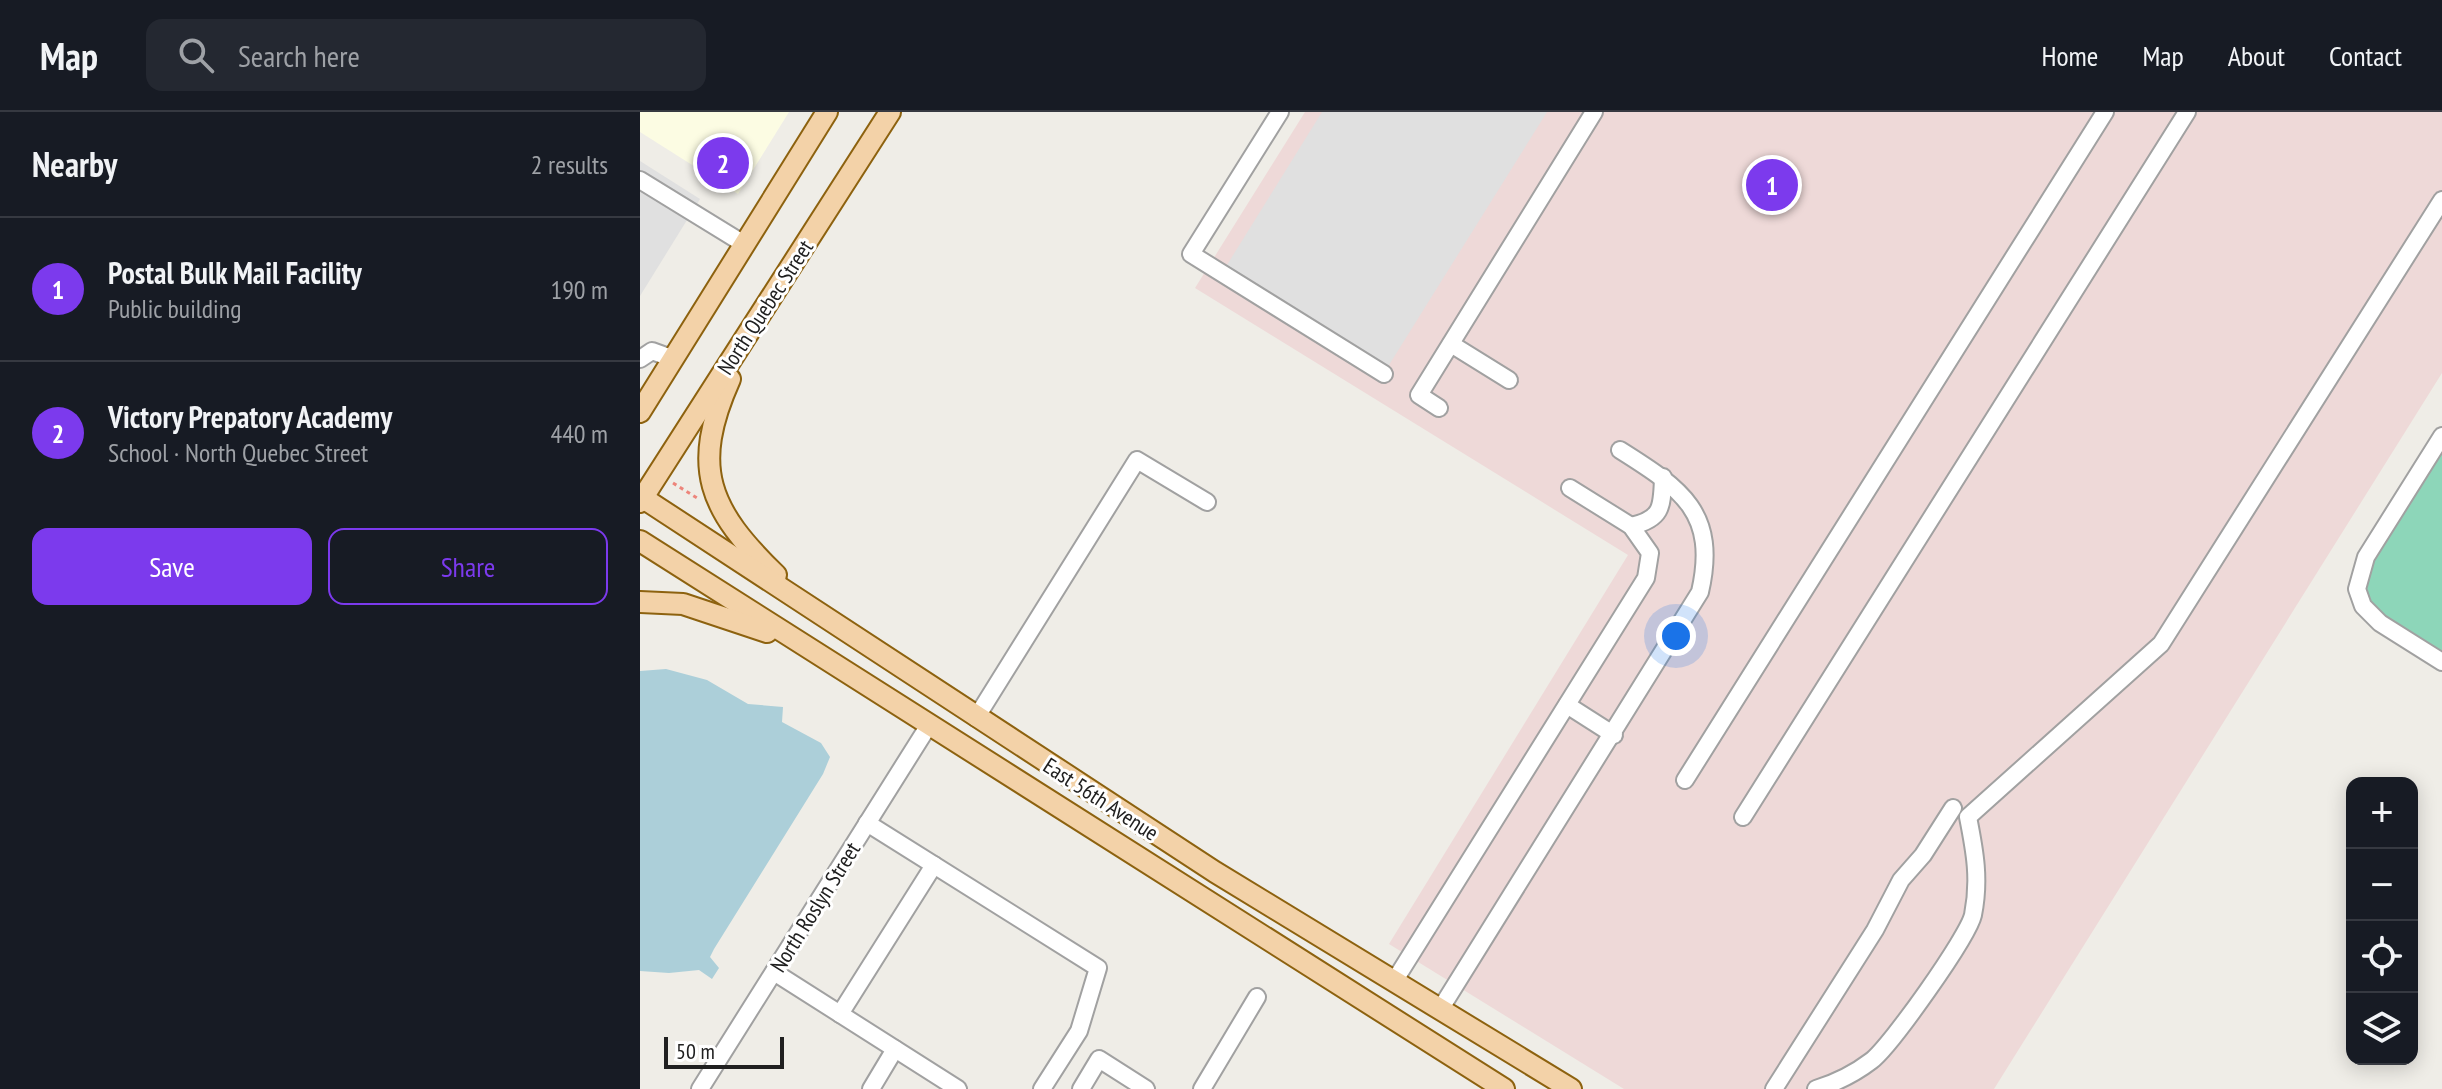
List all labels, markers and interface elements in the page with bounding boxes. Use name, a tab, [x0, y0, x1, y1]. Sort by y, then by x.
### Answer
search box	[146, 19, 706, 91]
text: Map	[40, 31, 98, 80]
icon: search	[174, 33, 218, 77]
text: Search here	[238, 36, 360, 75]
text: Home	[2042, 37, 2098, 74]
text: Map	[2142, 37, 2184, 74]
text: About	[2228, 37, 2285, 74]
text: Contact	[2329, 37, 2402, 74]
pin: 2	[697, 133, 749, 193]
text: Nearby	[32, 142, 117, 186]
text: 2 results	[531, 148, 608, 181]
pin: 1	[1746, 155, 1798, 215]
street label: North Quebec Street	[711, 234, 819, 380]
text: Postal Bulk Mail Facility	[108, 253, 362, 292]
text: 1	[52, 273, 64, 306]
text: 190 m	[550, 273, 608, 306]
text: Public building	[108, 292, 241, 325]
text: Victory Prepatory Academy	[108, 397, 392, 436]
text: 2	[52, 417, 64, 450]
text: 440 m	[550, 417, 608, 450]
text: School · North Quebec Street	[108, 436, 368, 469]
button: Save	[32, 528, 312, 605]
button: Share	[328, 528, 608, 605]
your location	[1656, 616, 1696, 656]
street label: East 56th Avenue	[1038, 751, 1164, 847]
map controls	[2346, 777, 2418, 1065]
button: +	[2346, 777, 2418, 849]
street label: North Roslyn Street	[764, 837, 866, 977]
button: −	[2346, 849, 2418, 921]
button: locate	[2346, 921, 2418, 993]
button: layers	[2346, 993, 2418, 1065]
scale bar	[664, 1033, 784, 1069]
text: 50 m	[676, 1037, 715, 1065]

